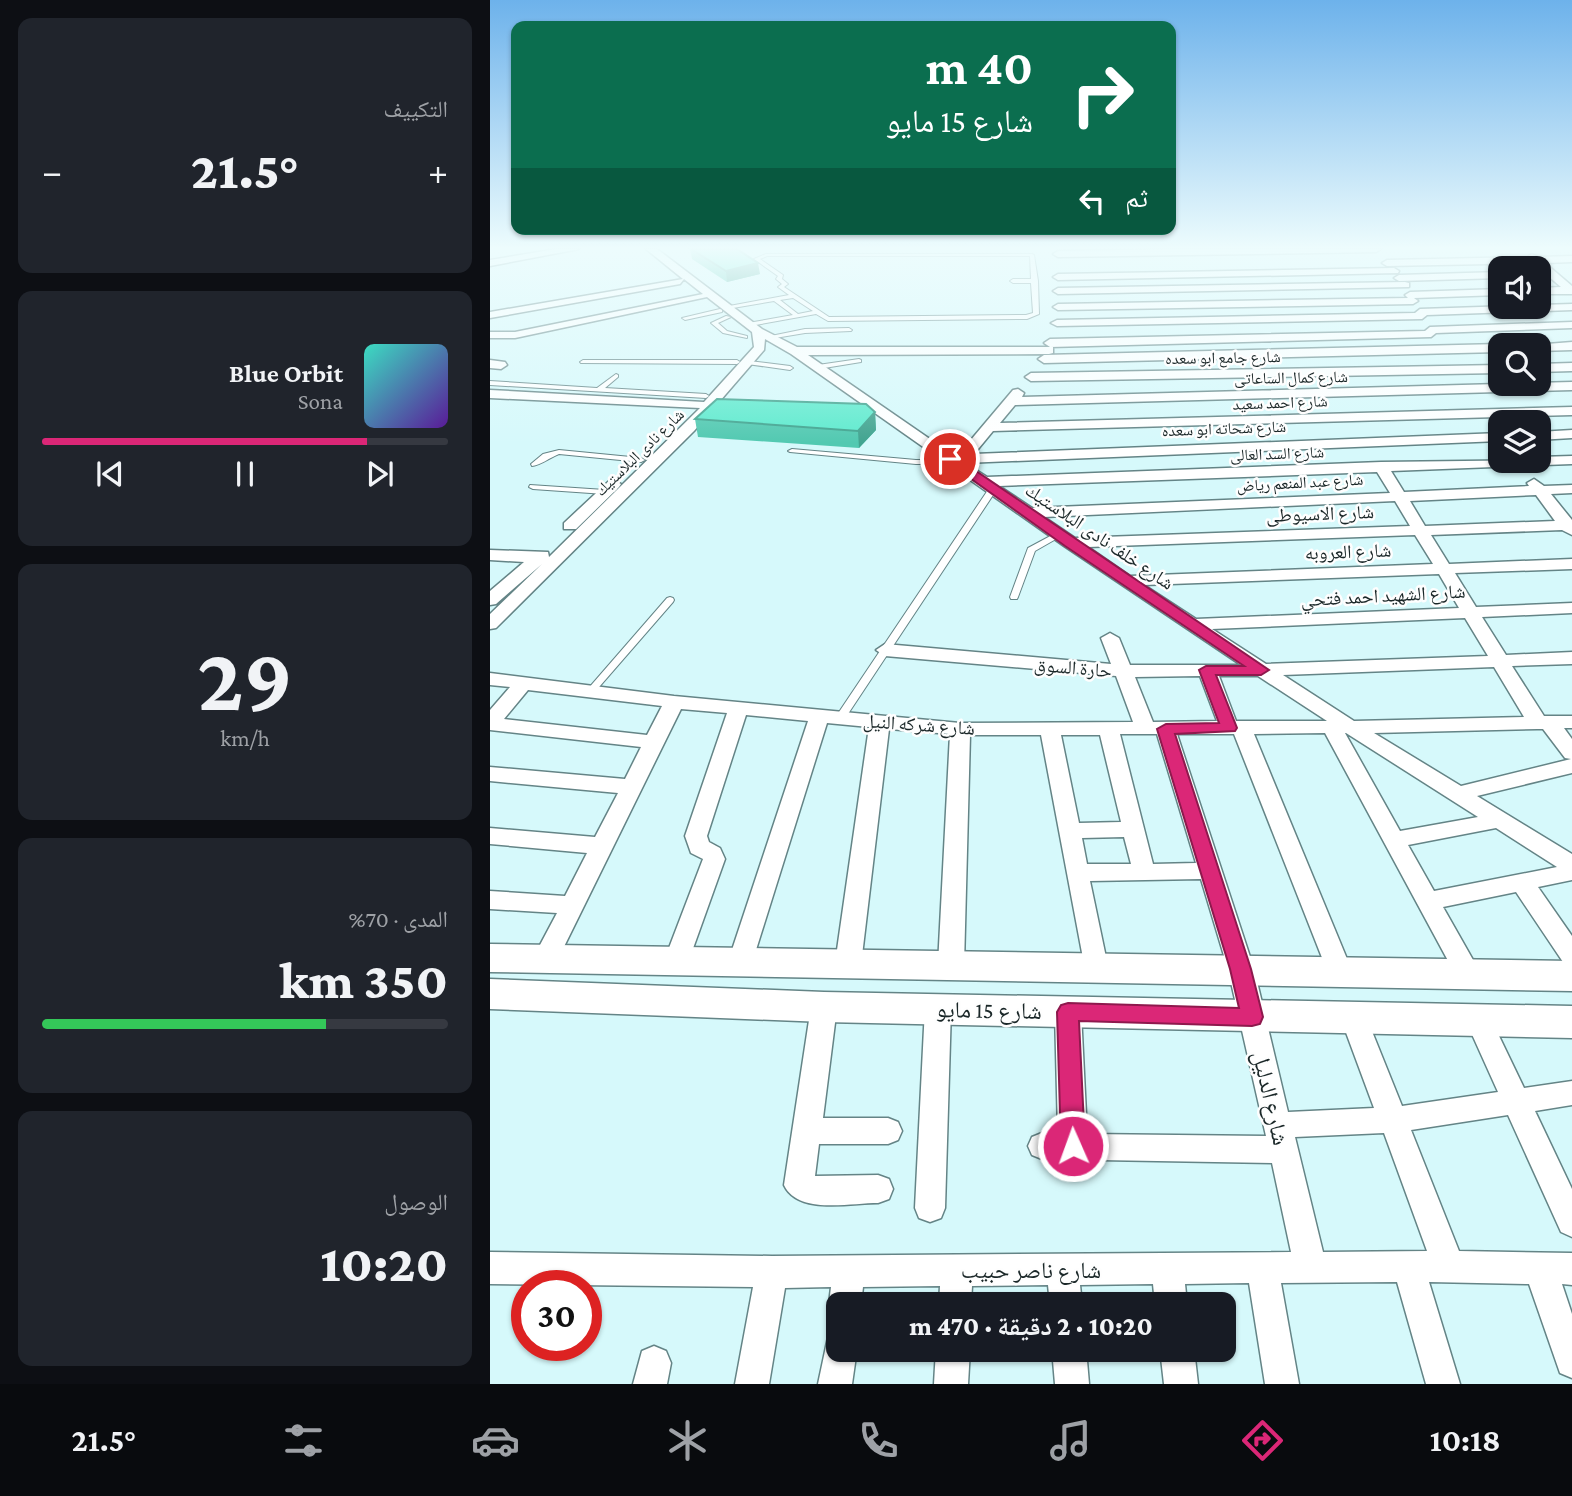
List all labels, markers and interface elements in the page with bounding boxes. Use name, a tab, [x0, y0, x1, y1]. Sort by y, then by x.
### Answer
text: 40 m	[926, 40, 1033, 95]
icon: right	[1057, 49, 1148, 140]
text: التكييف	[383, 96, 448, 122]
text: شارع 15 مايو	[886, 103, 1033, 139]
text: 21.5°	[191, 141, 299, 199]
text: −	[42, 150, 62, 192]
text: +	[428, 150, 448, 192]
icon: left	[1073, 182, 1111, 220]
text: ثم	[1125, 184, 1148, 213]
map controls	[1488, 256, 1551, 473]
button: sound	[1488, 256, 1551, 319]
button: search	[1488, 333, 1551, 396]
street label: شارع جامع ابو سعده	[1165, 348, 1281, 369]
text: Blue Orbit	[229, 359, 343, 388]
street label: شارع كمال الساعاتى	[1234, 368, 1348, 389]
text: Sona	[298, 388, 343, 414]
street label: شارع احمد سعيد	[1232, 392, 1328, 415]
street label: شارع نادى البلاستيك	[591, 406, 689, 500]
button: layers	[1488, 410, 1551, 473]
street label: شارع شحاته ابو سعده	[1162, 418, 1287, 441]
pin	[920, 429, 980, 489]
icon: arrive	[931, 440, 969, 478]
street label: شارع السد العالى	[1230, 443, 1324, 466]
icon: previous	[91, 455, 129, 493]
icon: pause	[226, 455, 264, 493]
icon: next	[361, 455, 399, 493]
street label: شارع عبد المنعم رياض	[1236, 471, 1364, 496]
street label: شارع خلف نادى البلاستيك	[1021, 479, 1178, 595]
street label: شارع الاسيوطى	[1266, 501, 1374, 527]
street label: شارع العروبه	[1304, 539, 1392, 565]
street label: شارع الشهيد احمد فتحي	[1300, 581, 1466, 615]
text: 29	[197, 628, 293, 730]
street label: حارة السوق	[1033, 654, 1113, 682]
street label: شارع شركه النيل	[862, 710, 976, 740]
text: km/h	[220, 725, 270, 751]
text: المدى · 70%	[349, 906, 448, 932]
text: 350 km	[279, 951, 448, 1009]
street label: شارع 15 مايو	[936, 996, 1042, 1026]
street label: شارع الدليل	[1246, 1048, 1294, 1148]
position arrow	[1036, 1109, 1110, 1183]
text: الوصول	[384, 1189, 448, 1215]
text: 10:20	[320, 1234, 448, 1292]
street label: شارع ناصر حبيب	[961, 1257, 1101, 1285]
speed limit sign: 30	[511, 1270, 602, 1361]
text: 10:20 · 2 دقيقة · 470 m	[909, 1312, 1153, 1341]
icon: filters	[279, 1416, 328, 1465]
icon: car	[471, 1416, 520, 1465]
icon: climate	[663, 1416, 712, 1465]
icon: phone	[854, 1416, 903, 1465]
icon: music	[1046, 1416, 1095, 1465]
icon: directions	[1238, 1416, 1287, 1465]
text: 21.5°	[72, 1422, 136, 1458]
text: 10:18	[1430, 1422, 1501, 1458]

